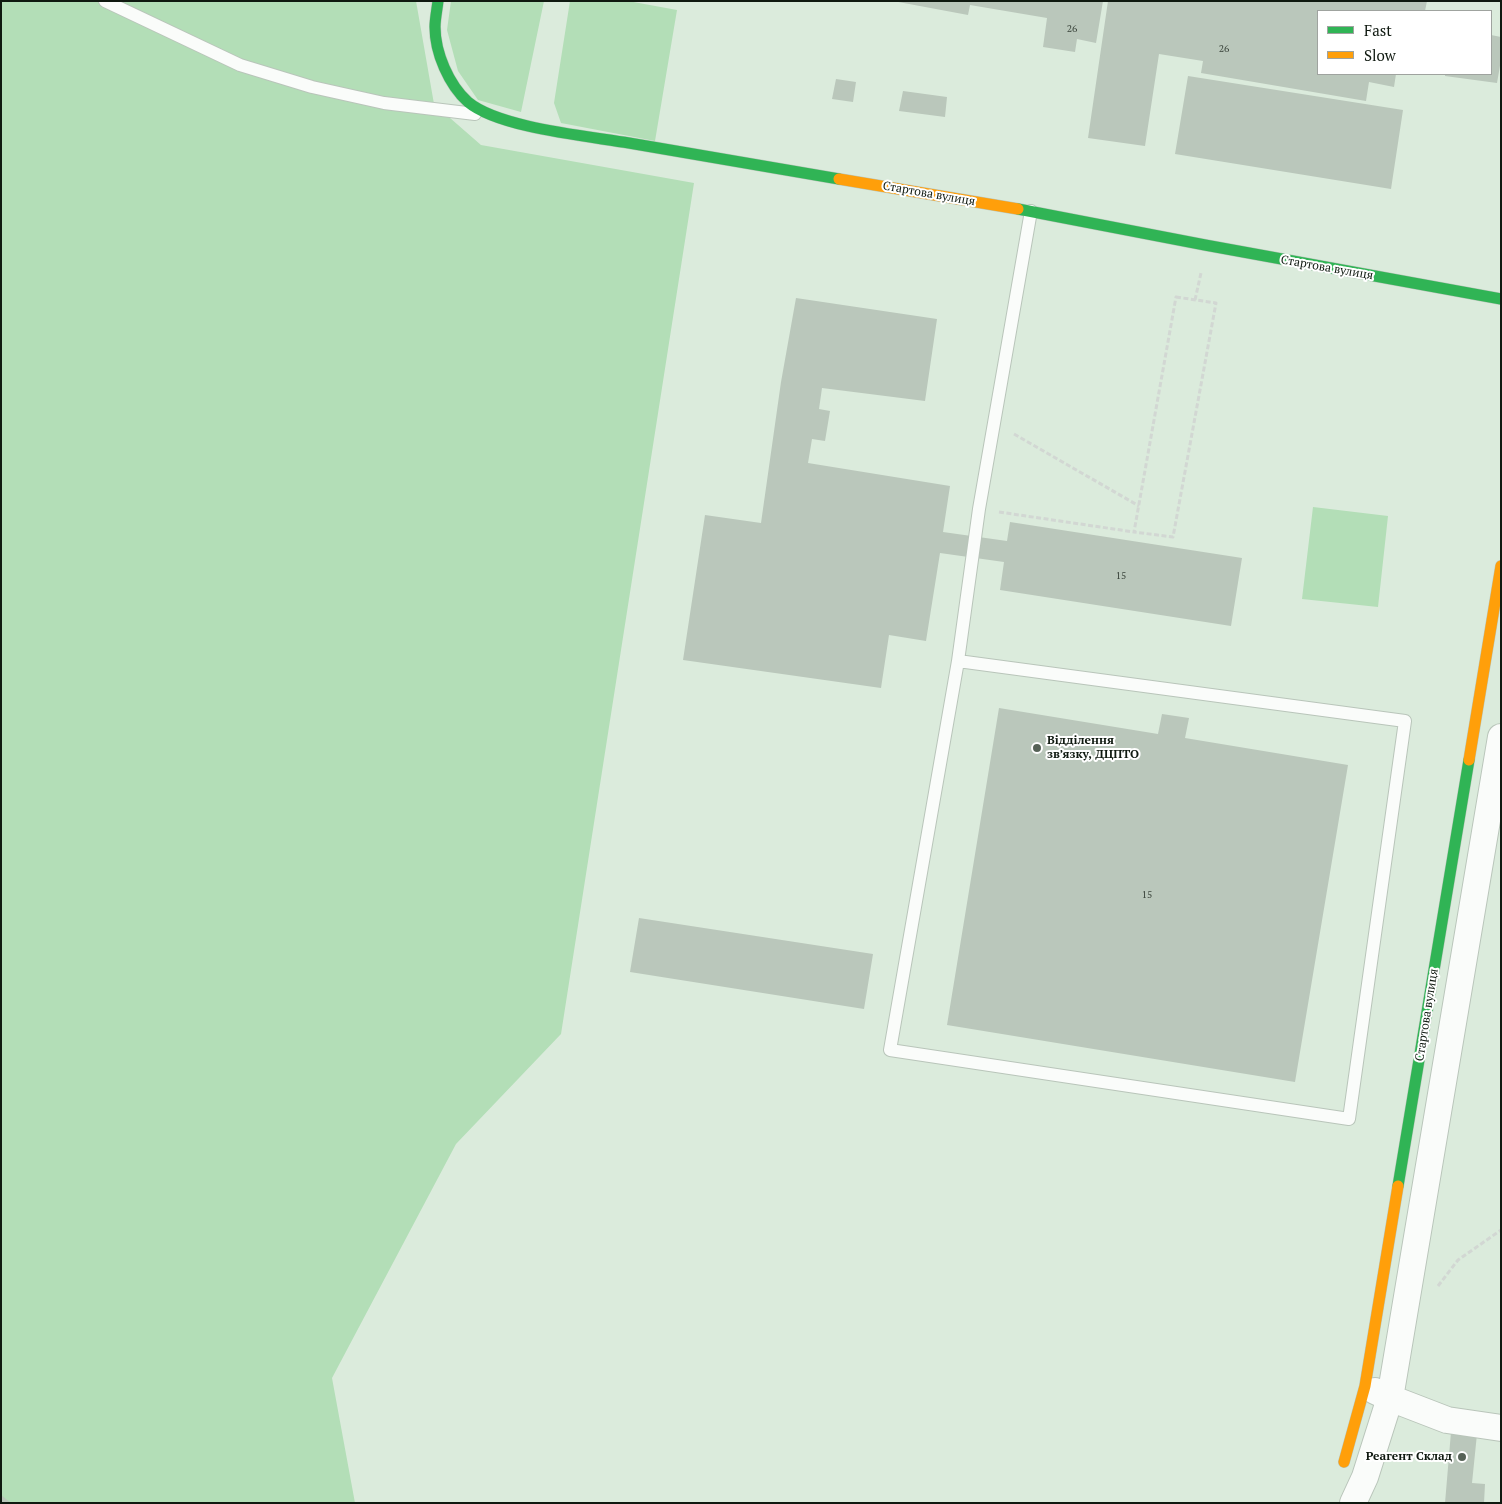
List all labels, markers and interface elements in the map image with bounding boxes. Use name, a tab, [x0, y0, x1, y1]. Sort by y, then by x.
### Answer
legend	[1317, 10, 1492, 75]
text: Fast	[1364, 20, 1392, 40]
house number: 26	[1067, 23, 1077, 35]
house number: 26	[1219, 43, 1229, 55]
text: Slow	[1364, 45, 1396, 65]
street label: Стартова вулиця	[882, 179, 976, 209]
street label: Стартова вулиця	[1280, 253, 1374, 283]
house number: 15	[1116, 570, 1126, 582]
place label: Відділення зв’язку, ДЦПТО	[1047, 734, 1139, 762]
marker: Відділення зв’язку, ДЦПТО	[1031, 742, 1043, 754]
house number: 15	[1142, 889, 1152, 901]
street label: Стартова вулиця	[1413, 968, 1441, 1062]
place label: Реагент Склад	[1366, 1450, 1452, 1464]
marker: Реагент Склад	[1456, 1451, 1468, 1463]

